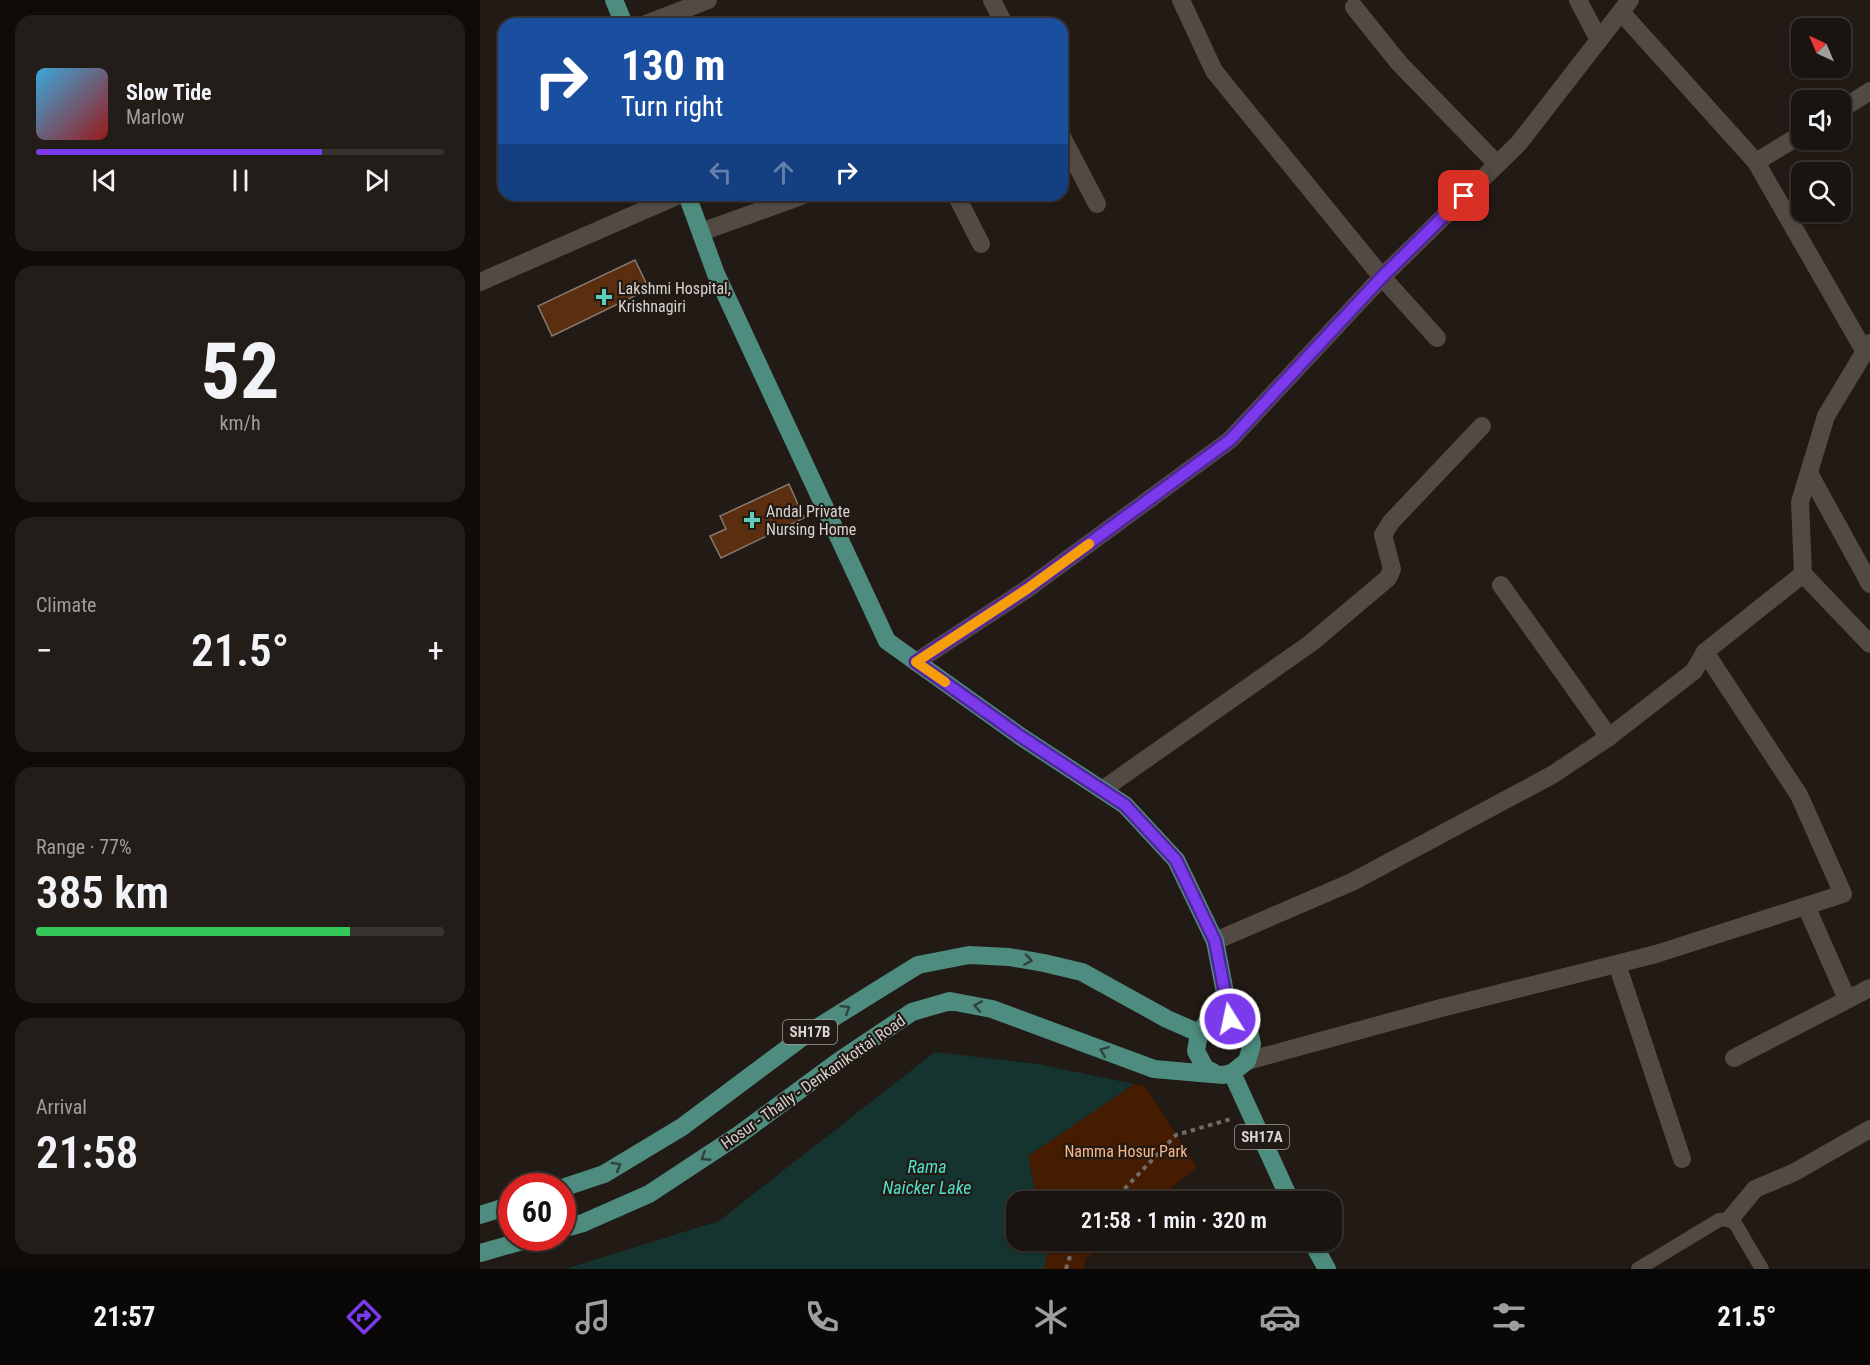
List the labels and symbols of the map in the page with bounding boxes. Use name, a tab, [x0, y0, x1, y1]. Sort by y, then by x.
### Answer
north arrow	[1791, 18, 1851, 78]
pin	[1438, 170, 1489, 221]
place label: Lakshmi Hospital, Krishnagiri	[618, 279, 731, 316]
marker: Lakshmi Hospital, Krishnagiri	[595, 288, 613, 306]
place label: Andal Private Nursing Home	[766, 502, 856, 539]
marker: Andal Private Nursing Home	[743, 511, 761, 529]
one-way arrow	[1023, 953, 1033, 966]
position arrow	[1198, 987, 1262, 1051]
one-way arrow	[974, 1000, 984, 1013]
one-way arrow	[840, 1005, 851, 1016]
street label: Hosur - Thally - Denkanikottai Road	[717, 1011, 909, 1153]
road number: SH17B	[783, 1020, 837, 1044]
one-way arrow	[1099, 1045, 1109, 1058]
road number: SH17A	[1235, 1125, 1289, 1149]
park label: Namma Hosur Park	[1064, 1142, 1188, 1161]
one-way arrow	[701, 1150, 712, 1161]
water label: Rama Naicker Lake	[882, 1156, 972, 1198]
one-way arrow	[611, 1162, 621, 1174]
speed limit sign: 60	[498, 1173, 576, 1251]

